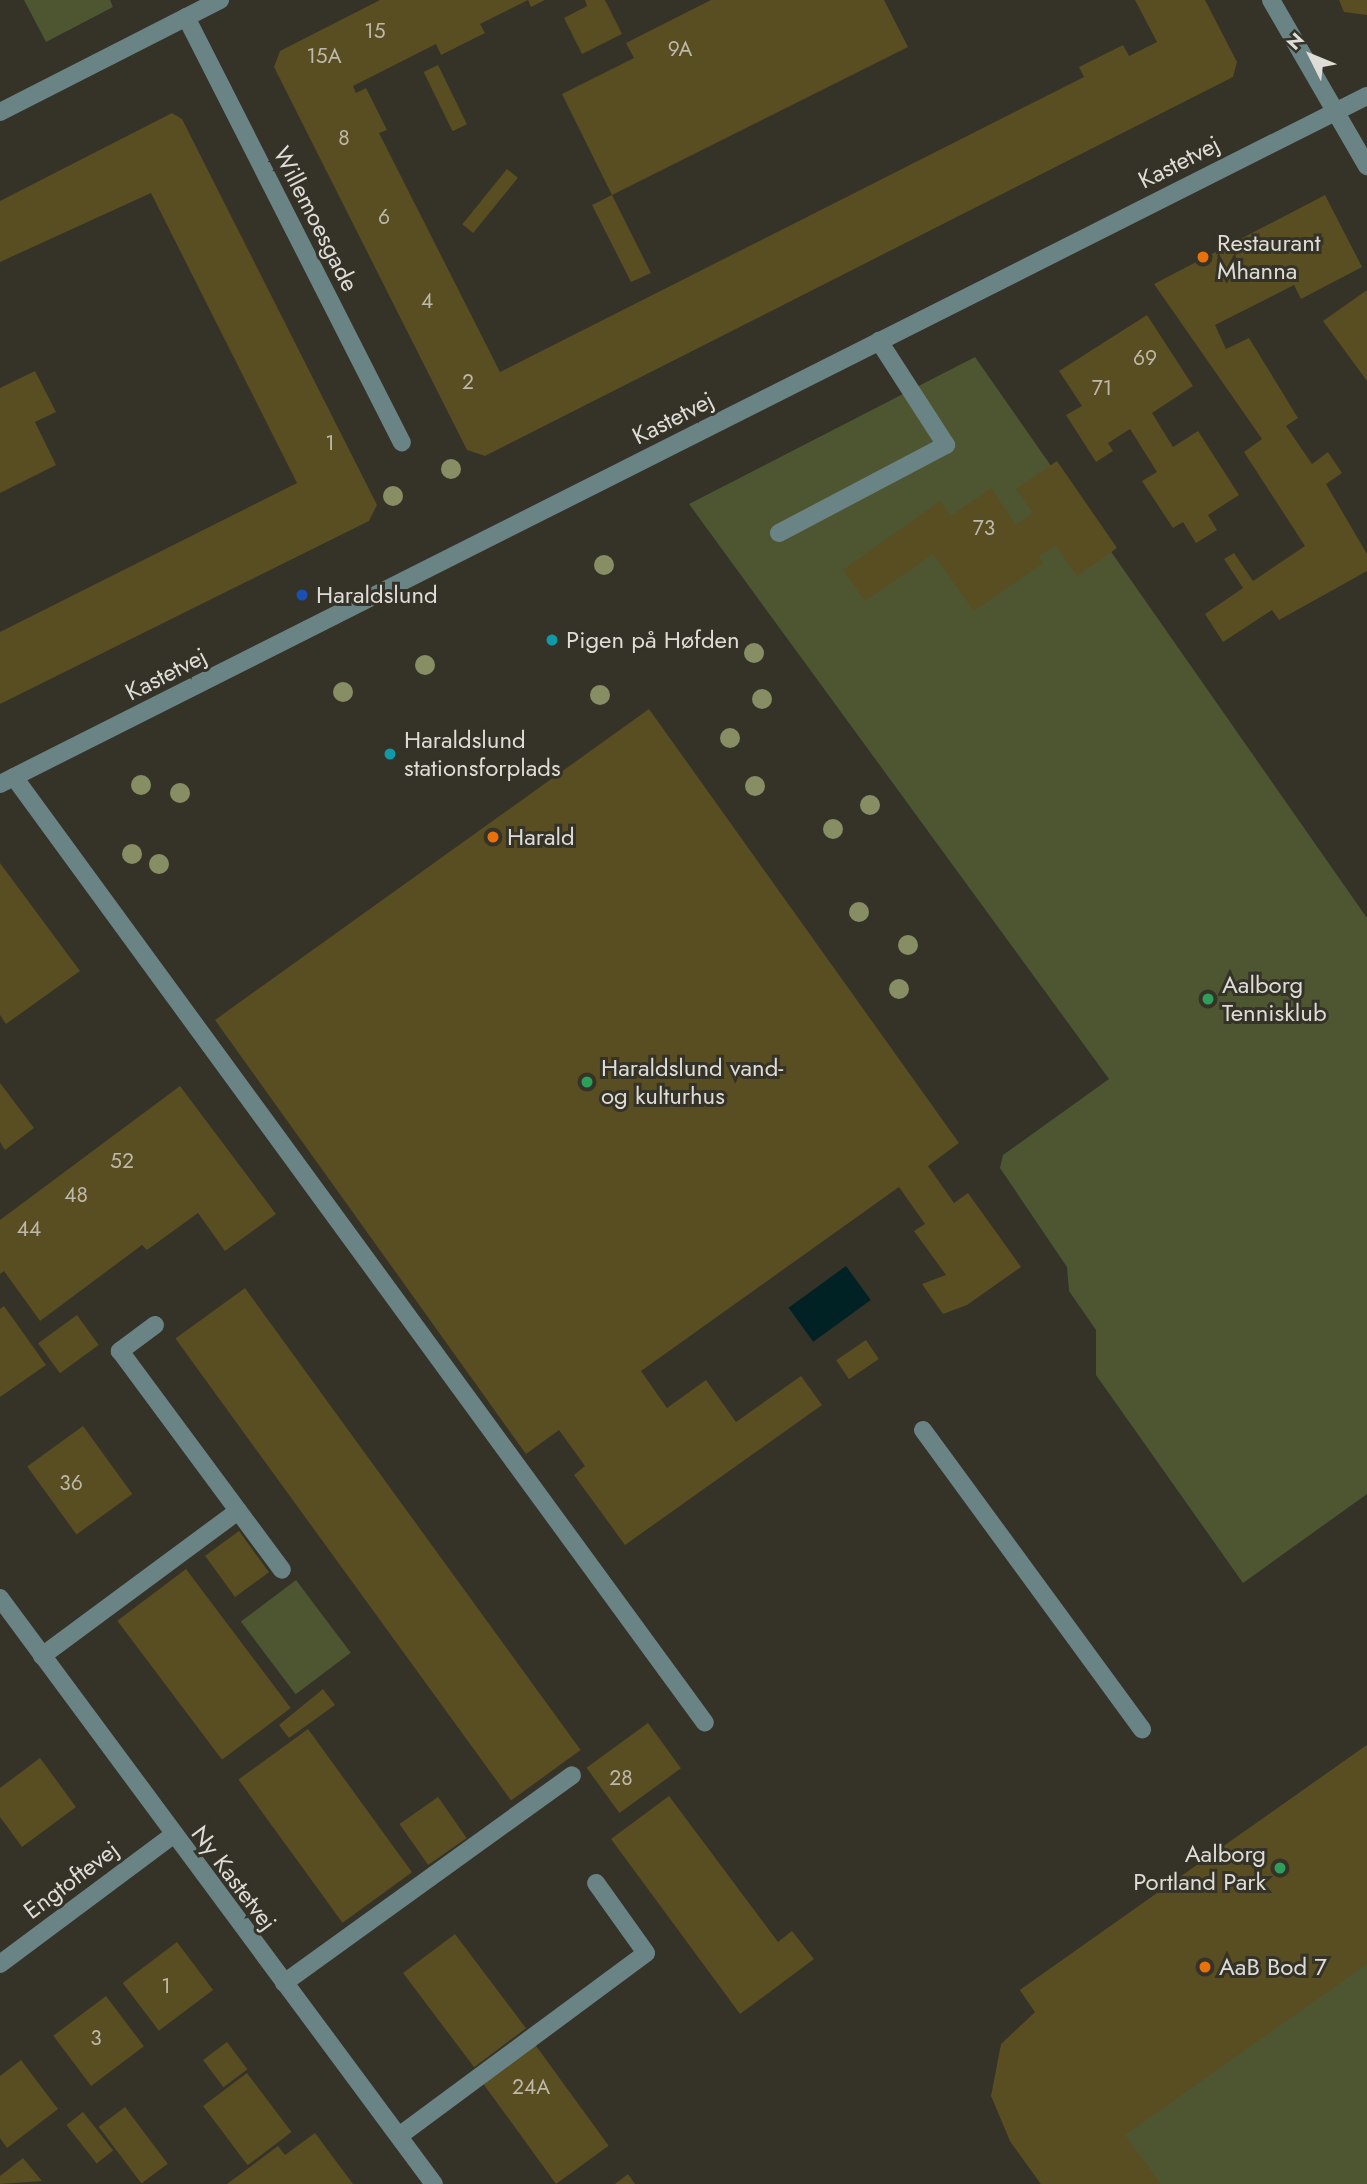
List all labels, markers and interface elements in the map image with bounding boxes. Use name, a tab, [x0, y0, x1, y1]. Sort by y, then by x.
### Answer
house number: 15	[364, 18, 386, 44]
north arrow	[1276, 21, 1346, 91]
text: N	[1280, 27, 1310, 56]
house number: 9A	[668, 36, 692, 62]
house number: 15A	[306, 43, 342, 69]
house number: 8	[338, 125, 350, 151]
street label: Kastetvej	[1134, 129, 1224, 195]
street label: Willemoesgade	[267, 142, 365, 296]
house number: 6	[378, 204, 390, 230]
place label: Restaurant Mhanna	[1217, 229, 1321, 285]
marker: Restaurant Mhanna	[1195, 249, 1211, 265]
house number: 4	[421, 288, 433, 314]
house number: 69	[1133, 345, 1157, 371]
house number: 2	[462, 369, 474, 395]
house number: 71	[1092, 375, 1112, 401]
street label: Kastetvej	[628, 385, 718, 451]
house number: 1	[325, 430, 335, 456]
house number: 73	[973, 515, 995, 541]
place label: Haraldslund	[316, 581, 438, 609]
marker: Haraldslund	[294, 587, 310, 603]
place label: Pigen på Høfden	[566, 626, 740, 654]
marker: Pigen på Høfden	[544, 632, 560, 648]
street label: Kastetvej	[121, 641, 211, 707]
place label: Haraldslund stationsforplads	[404, 726, 561, 782]
marker: Haraldslund stationsforplads	[382, 746, 398, 762]
place label: Harald	[507, 823, 575, 851]
marker: Harald	[485, 829, 501, 845]
place label: Aalborg Tennisklub	[1222, 971, 1327, 1027]
marker: Aalborg Tennisklub	[1200, 991, 1216, 1007]
place label: Haraldslund vand- og kulturhus	[601, 1054, 783, 1110]
marker: Haraldslund vand- og kulturhus	[579, 1074, 595, 1090]
house number: 52	[110, 1148, 134, 1174]
house number: 48	[64, 1182, 88, 1208]
house number: 44	[17, 1216, 41, 1242]
house number: 36	[59, 1470, 83, 1496]
house number: 28	[609, 1765, 633, 1791]
street label: Ny Kastetvej	[185, 1820, 283, 1936]
street label: Engtoftevej	[18, 1835, 124, 1925]
place label: Aalborg Portland Park	[1133, 1840, 1266, 1896]
marker: Aalborg Portland Park	[1272, 1860, 1288, 1876]
place label: AaB Bod 7	[1219, 1953, 1327, 1981]
marker: AaB Bod 7	[1197, 1959, 1213, 1975]
house number: 1	[161, 1973, 171, 1999]
house number: 3	[90, 2025, 102, 2051]
house number: 24A	[512, 2074, 550, 2100]

